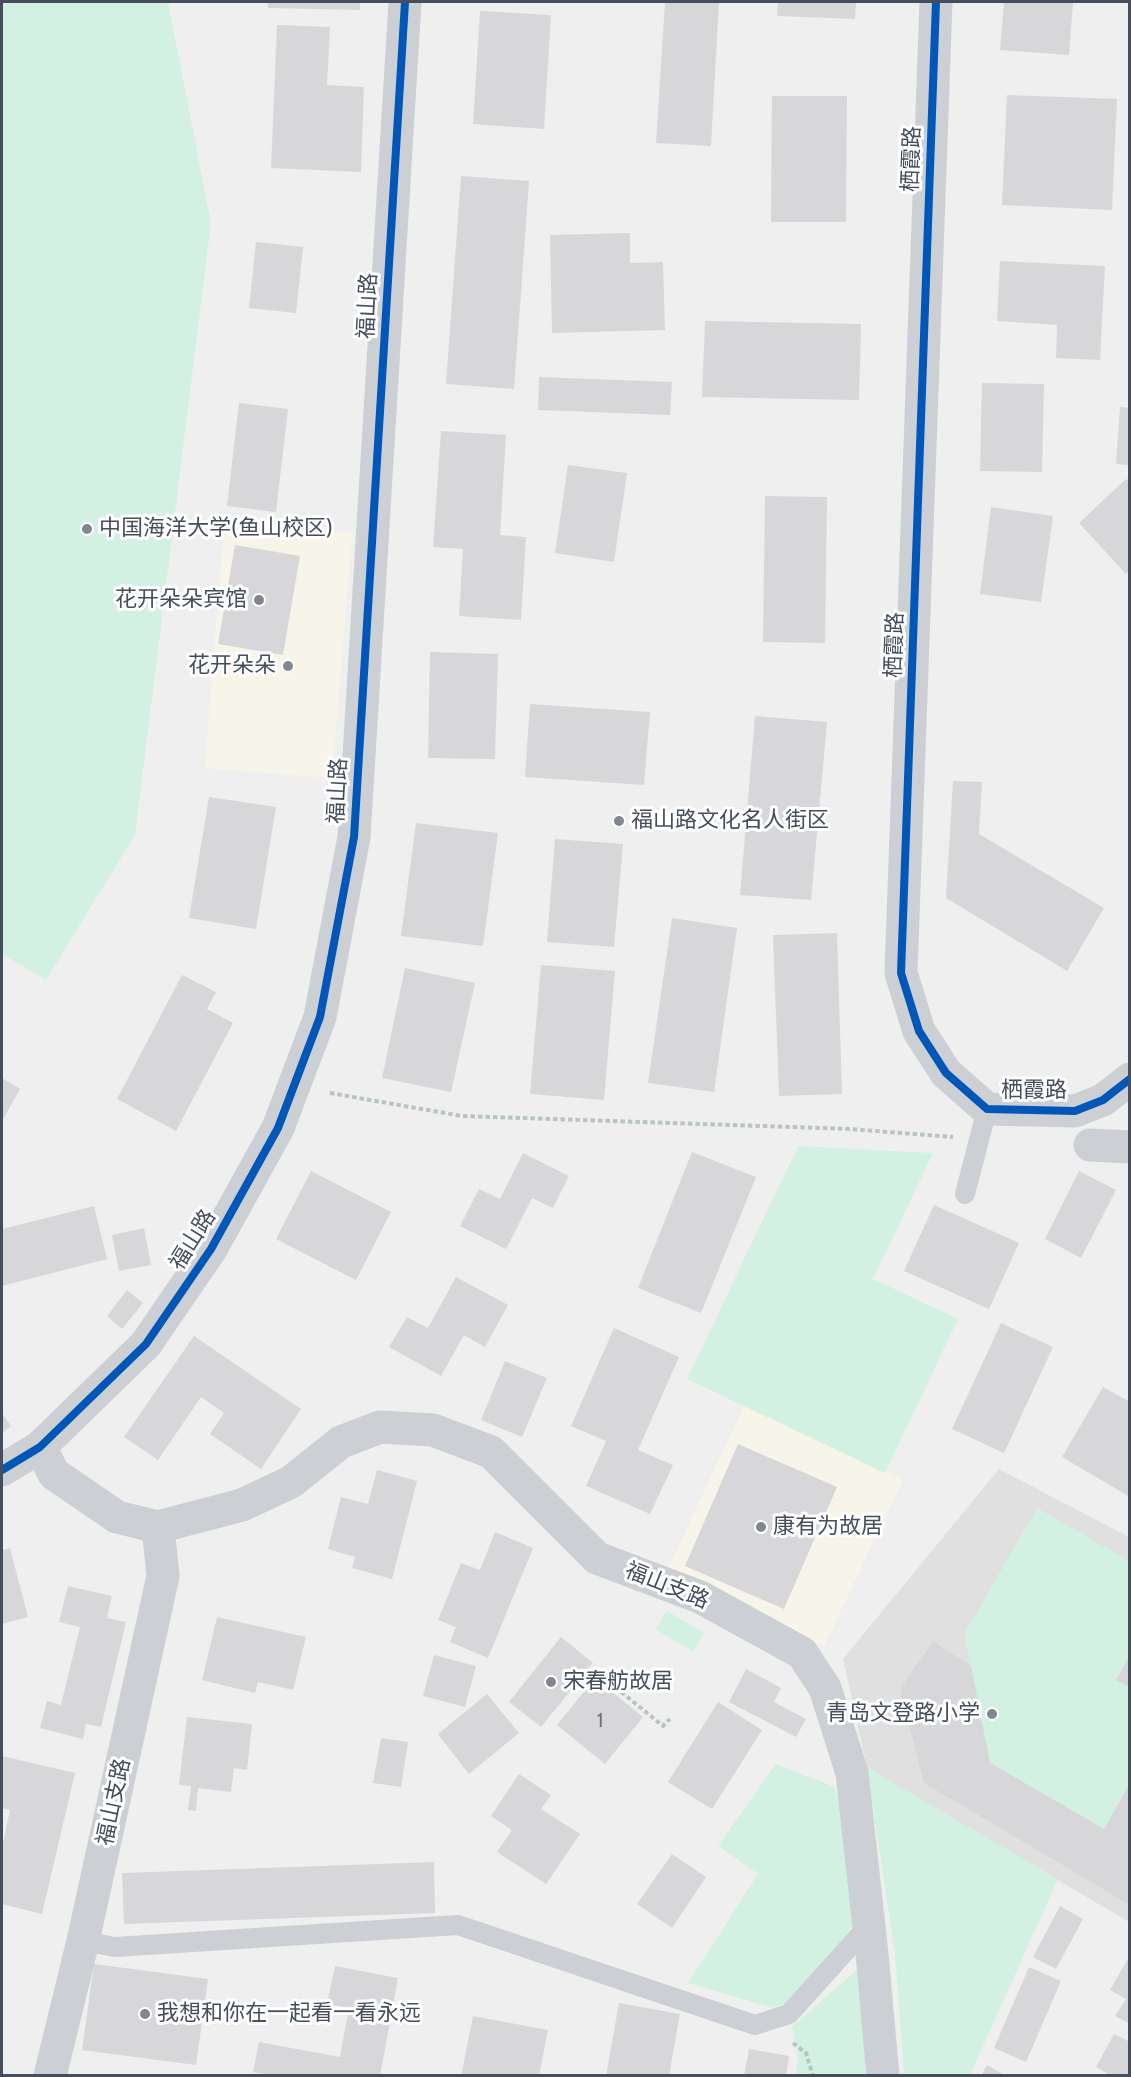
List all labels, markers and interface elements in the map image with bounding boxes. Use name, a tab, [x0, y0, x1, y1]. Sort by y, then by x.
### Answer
street label: 栖霞路	[898, 126, 926, 192]
street label: 福山路	[353, 272, 383, 340]
place label: 中国海洋大学(鱼山校区)	[99, 516, 333, 542]
marker: 中国海洋大学(鱼山校区)	[80, 522, 94, 536]
place label: 花开朵朵宾馆	[115, 587, 247, 613]
marker: 花开朵朵宾馆	[252, 593, 266, 607]
street label: 栖霞路	[881, 612, 909, 678]
place label: 花开朵朵	[188, 653, 276, 679]
marker: 花开朵朵	[281, 659, 295, 673]
street label: 福山路	[323, 757, 353, 825]
place label: 福山路文化名人街区	[631, 808, 829, 834]
marker: 福山路文化名人街区	[612, 814, 626, 828]
street label: 栖霞路	[1001, 1078, 1067, 1104]
street label: 福山路	[164, 1205, 222, 1275]
place label: 康有为故居	[773, 1514, 883, 1540]
marker: 康有为故居	[754, 1520, 768, 1534]
street label: 福山支路	[621, 1557, 713, 1615]
place label: 宋春舫故居	[563, 1669, 673, 1695]
marker: 宋春舫故居	[544, 1675, 558, 1689]
place label: 青岛文登路小学	[826, 1701, 980, 1727]
marker: 青岛文登路小学	[985, 1707, 999, 1721]
house number: 1	[597, 1709, 603, 1733]
street label: 福山支路	[92, 1756, 136, 1848]
place label: 我想和你在一起看一看永远	[157, 2001, 421, 2027]
marker: 我想和你在一起看一看永远	[138, 2007, 152, 2021]

